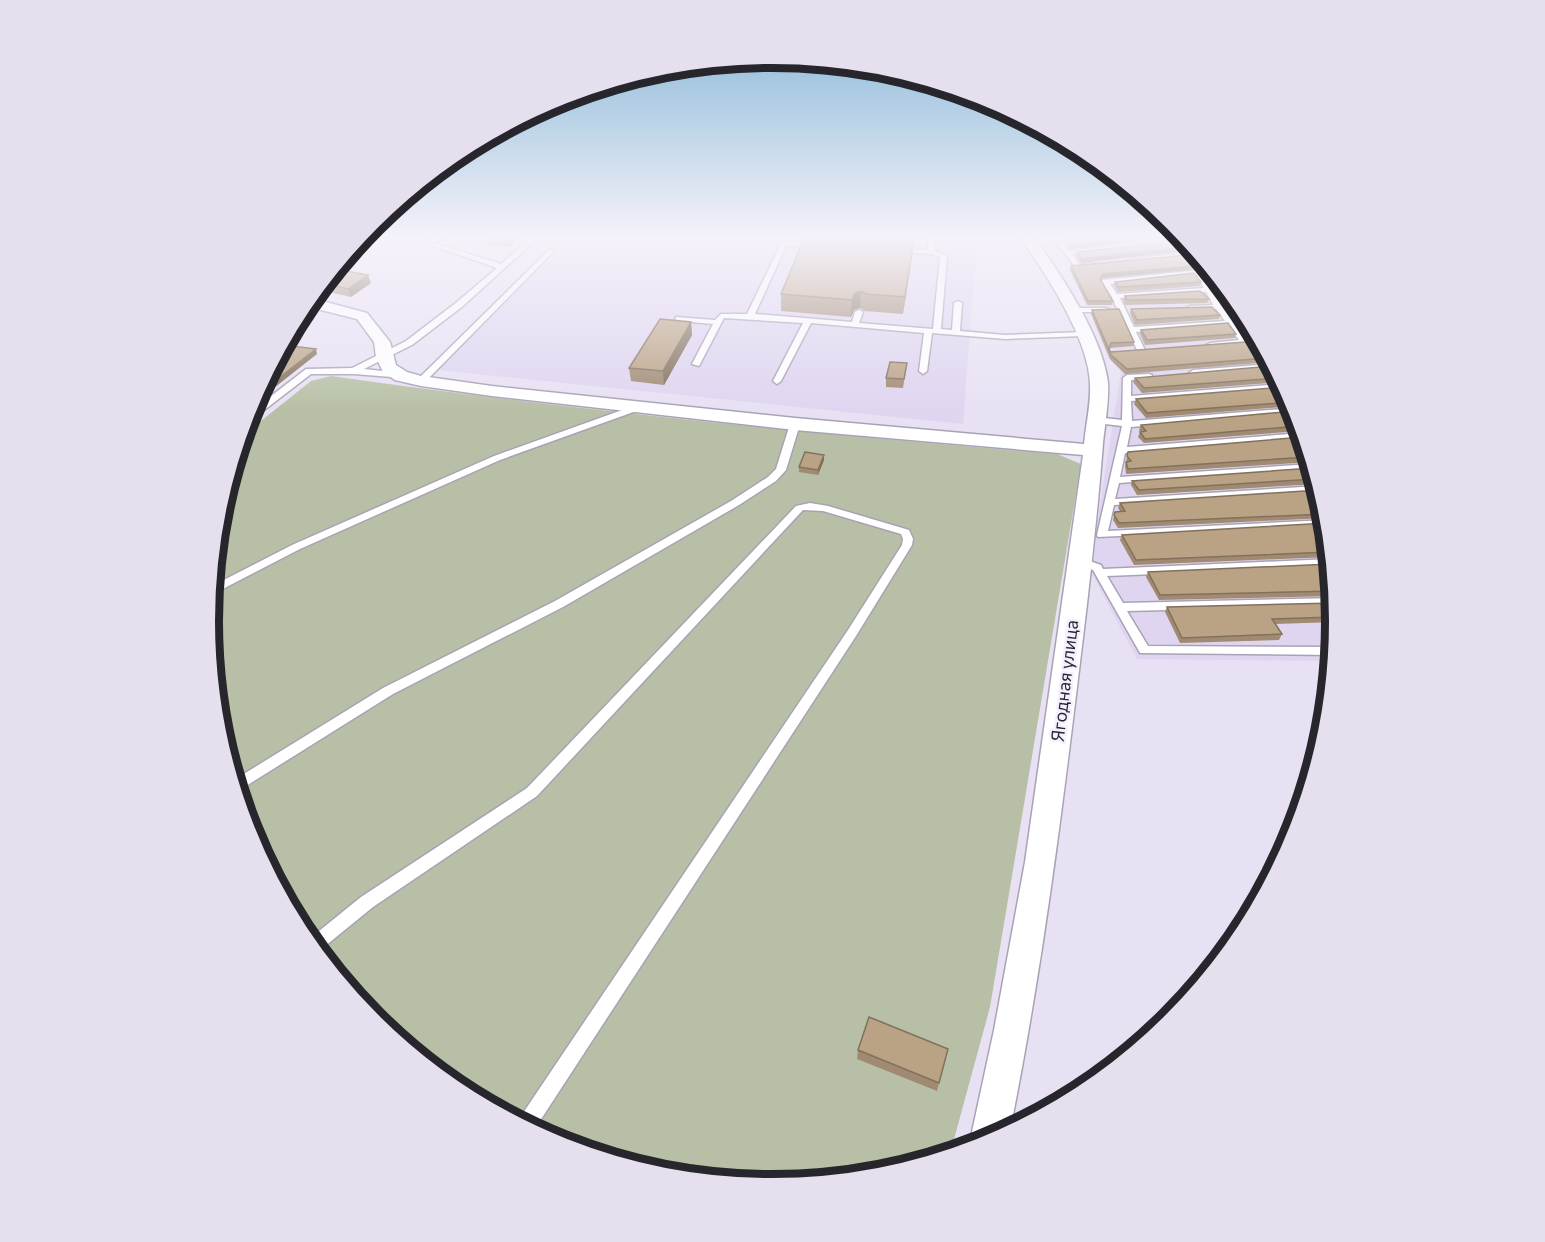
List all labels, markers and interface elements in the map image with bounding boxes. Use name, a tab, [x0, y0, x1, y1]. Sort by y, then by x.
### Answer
street label: Ягодная улица	[1046, 619, 1082, 743]

